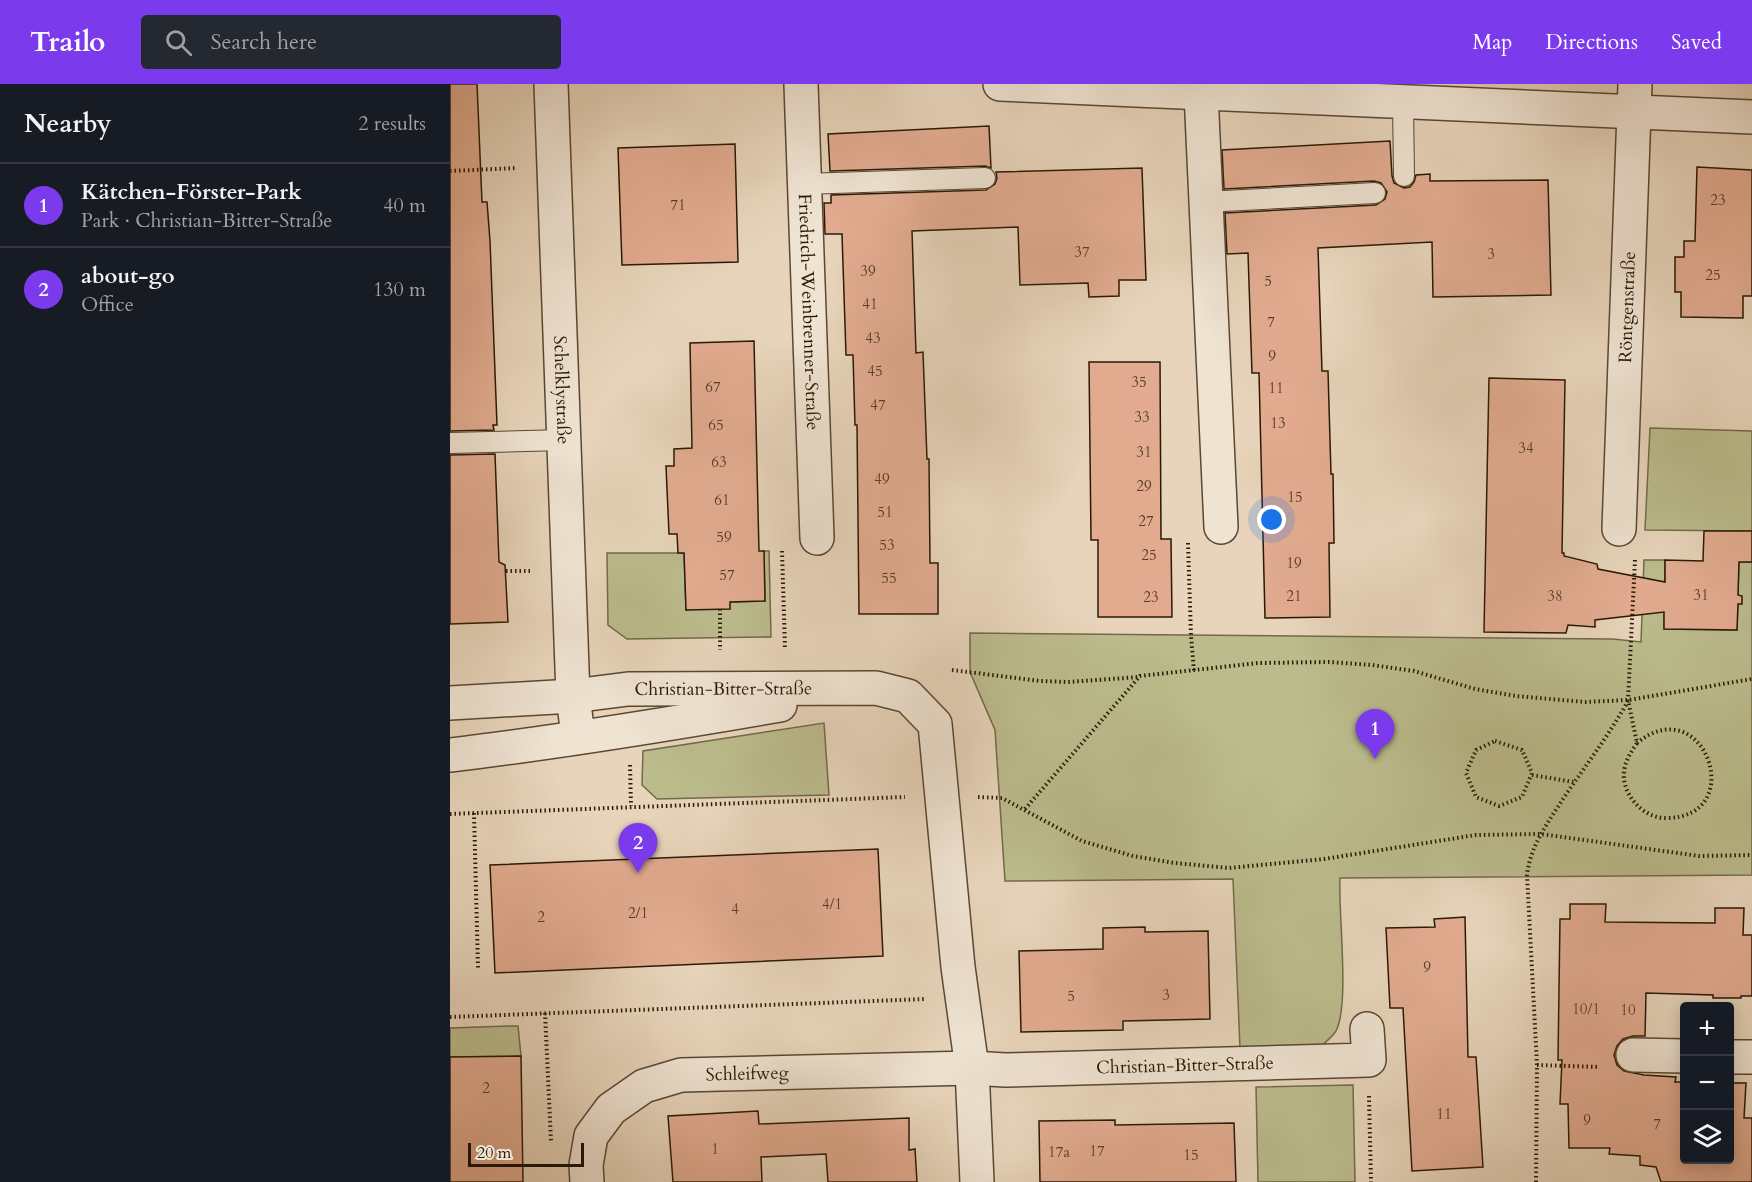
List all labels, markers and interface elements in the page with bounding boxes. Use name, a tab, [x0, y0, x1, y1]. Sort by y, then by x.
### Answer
search box	[141, 15, 561, 69]
text: Trailo	[30, 23, 105, 61]
icon: search	[162, 26, 195, 59]
text: Search here	[210, 27, 317, 57]
text: Map	[1472, 28, 1512, 57]
text: Directions	[1545, 28, 1638, 57]
text: Saved	[1671, 28, 1722, 57]
text: Nearby	[24, 106, 112, 141]
text: 2 results	[358, 110, 426, 137]
text: Kätchen-Förster-Park	[81, 177, 302, 207]
house number: 23	[1710, 190, 1726, 210]
text: 1	[38, 192, 49, 219]
text: 40 m	[383, 192, 426, 219]
street label: Friedrich-Weinbrenner-Straße	[792, 193, 826, 430]
house number: 71	[670, 195, 686, 215]
text: Park · Christian-Bitter-Straße	[81, 207, 332, 234]
house number: 37	[1074, 242, 1090, 262]
house number: 3	[1487, 244, 1495, 264]
street label: Röntgenstraße	[1612, 251, 1641, 363]
text: about-go	[81, 261, 175, 291]
house number: 39	[860, 261, 876, 281]
house number: 25	[1705, 265, 1721, 285]
house number: 5	[1264, 271, 1272, 291]
text: 2	[38, 276, 49, 303]
text: 130 m	[373, 276, 426, 303]
text: Office	[81, 291, 134, 318]
house number: 41	[862, 294, 878, 314]
house number: 7	[1267, 312, 1275, 332]
house number: 43	[865, 328, 881, 348]
street label: Schelklystraße	[548, 335, 576, 445]
house number: 9	[1268, 346, 1276, 366]
house number: 45	[867, 361, 883, 381]
house number: 35	[1131, 372, 1147, 392]
house number: 67	[705, 377, 721, 397]
house number: 11	[1268, 378, 1284, 398]
house number: 47	[870, 395, 886, 415]
house number: 33	[1134, 407, 1150, 427]
house number: 13	[1270, 413, 1286, 433]
house number: 65	[708, 415, 724, 435]
house number: 34	[1518, 438, 1534, 458]
house number: 31	[1136, 442, 1152, 462]
house number: 63	[711, 452, 727, 472]
house number: 49	[874, 469, 890, 489]
house number: 29	[1136, 476, 1152, 496]
house number: 15	[1287, 487, 1303, 507]
house number: 61	[714, 490, 730, 510]
house number: 51	[877, 502, 893, 522]
your location	[1257, 505, 1286, 534]
house number: 27	[1138, 511, 1154, 531]
house number: 59	[716, 527, 732, 547]
house number: 53	[879, 535, 895, 555]
house number: 25	[1141, 545, 1157, 565]
house number: 19	[1286, 553, 1302, 573]
house number: 57	[719, 565, 735, 585]
house number: 55	[881, 568, 897, 588]
house number: 31	[1693, 585, 1709, 605]
house number: 21	[1286, 586, 1302, 606]
house number: 38	[1547, 586, 1563, 606]
house number: 23	[1143, 587, 1159, 607]
street label: Christian-Bitter-Straße	[635, 676, 812, 701]
pin: 1	[1356, 710, 1394, 759]
pin: 2	[618, 824, 657, 873]
house number: 4/1	[822, 894, 842, 914]
house number: 4	[731, 899, 739, 919]
house number: 2/1	[628, 903, 648, 923]
house number: 2	[537, 907, 545, 927]
house number: 9	[1423, 957, 1431, 977]
house number: 3	[1162, 985, 1170, 1005]
house number: 5	[1067, 986, 1075, 1006]
house number: 10/1	[1572, 999, 1600, 1019]
house number: 10	[1620, 1000, 1636, 1020]
map controls	[1680, 1002, 1734, 1164]
button: +	[1680, 1002, 1734, 1056]
street label: Christian-Bitter-Straße	[1096, 1050, 1274, 1080]
button: −	[1680, 1056, 1734, 1110]
street label: Schleifweg	[705, 1060, 790, 1087]
house number: 2	[482, 1078, 490, 1098]
house number: 11	[1436, 1104, 1452, 1124]
house number: 9	[1583, 1110, 1591, 1130]
button: layers	[1680, 1110, 1734, 1164]
house number: 7	[1653, 1114, 1661, 1134]
house number: 1	[711, 1139, 719, 1159]
scale bar	[468, 1140, 584, 1168]
house number: 17	[1089, 1141, 1105, 1161]
text: 20 m	[477, 1142, 511, 1164]
house number: 17a	[1048, 1142, 1070, 1162]
house number: 15	[1183, 1145, 1199, 1165]

